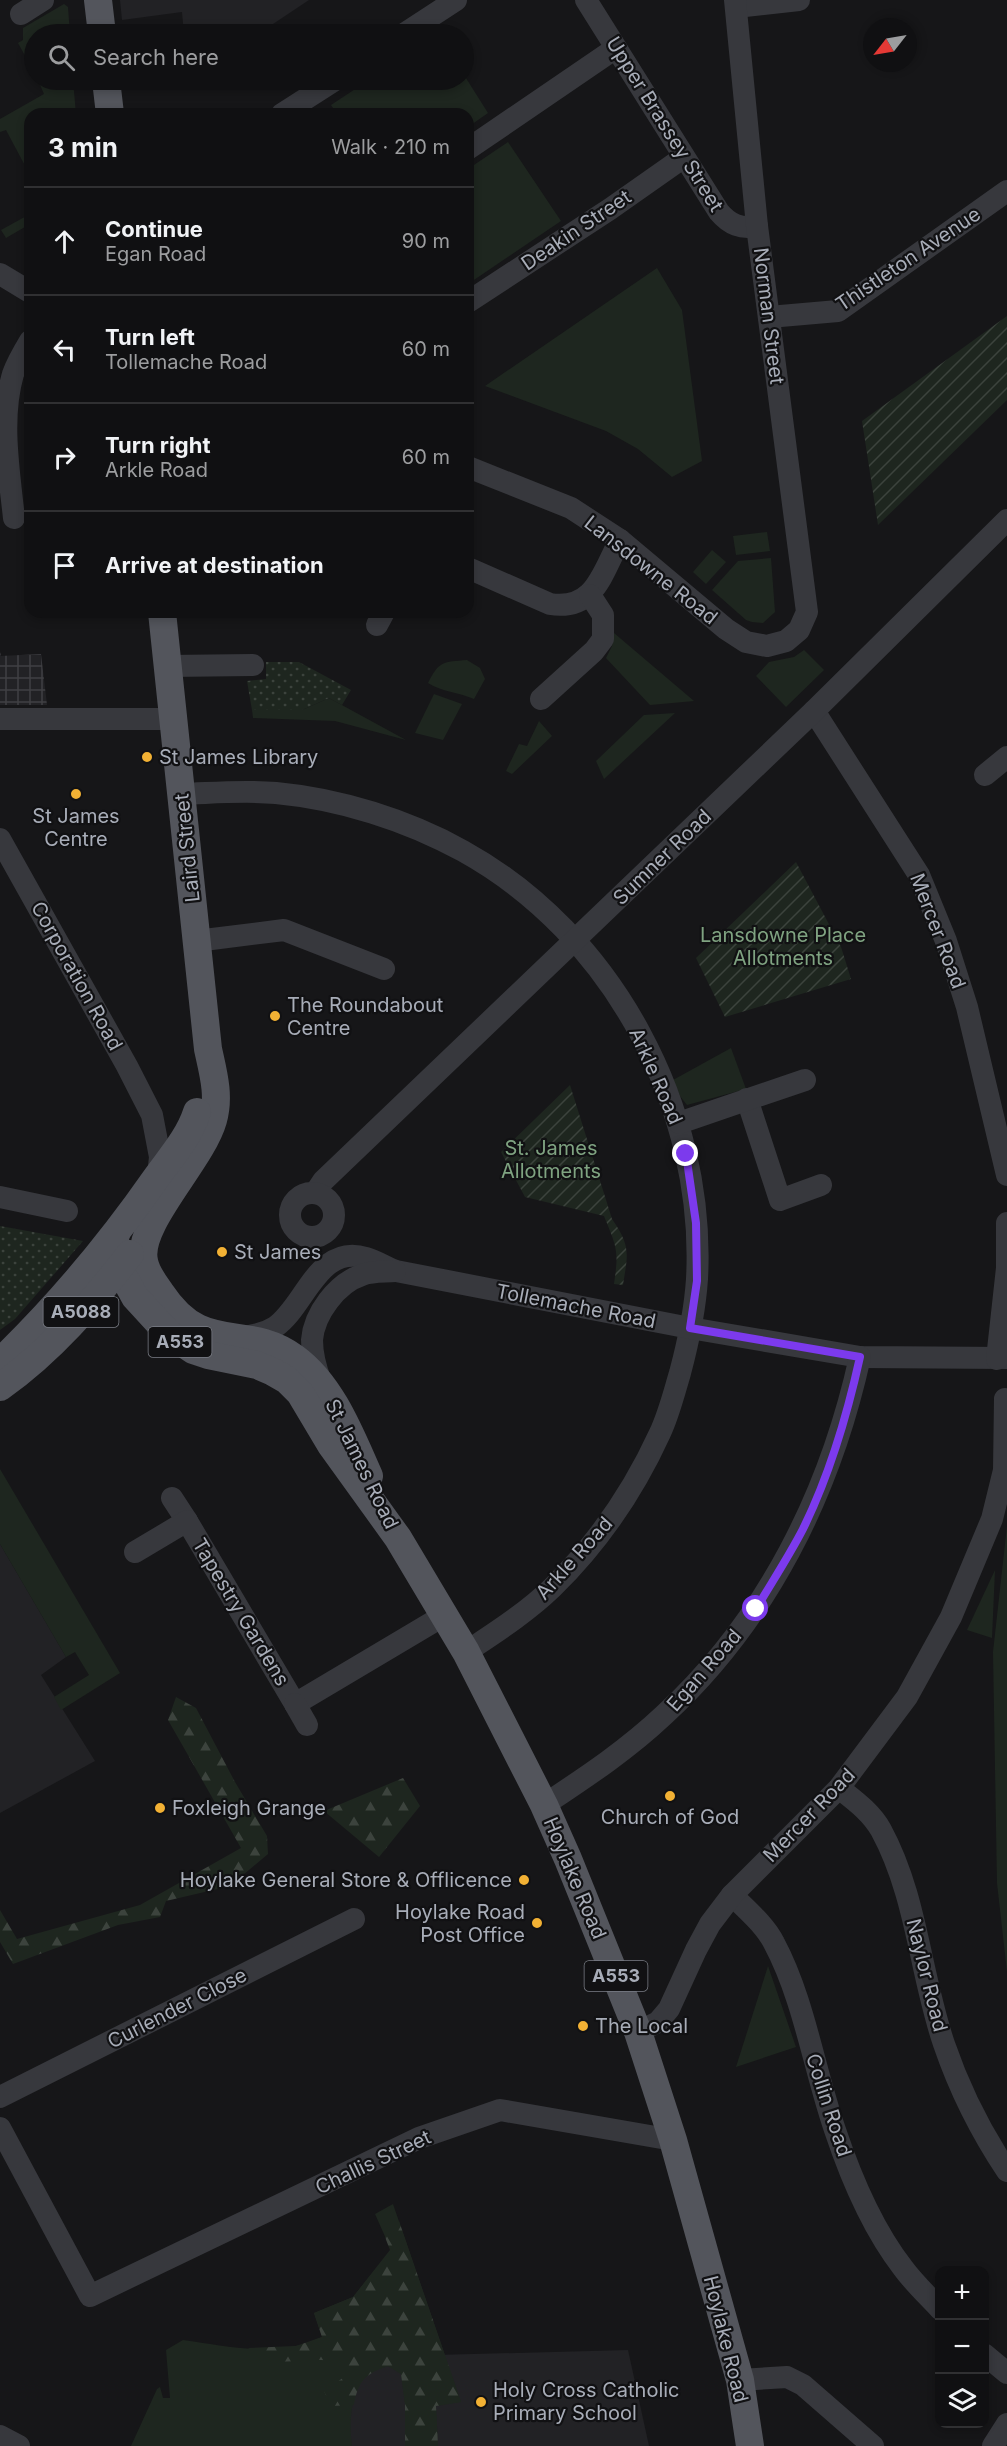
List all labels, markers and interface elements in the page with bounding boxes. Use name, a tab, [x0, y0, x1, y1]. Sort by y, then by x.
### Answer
north arrow	[863, 18, 917, 72]
search box	[24, 24, 474, 90]
street label: Upper Brassey Street	[601, 32, 729, 216]
icon: search	[45, 41, 78, 74]
text: Search here	[93, 44, 219, 70]
text: 3 min	[48, 132, 118, 163]
text: Walk · 210 m	[331, 135, 450, 159]
street label: Deakin Street	[517, 184, 636, 276]
street label: Thistleton Avenue	[831, 202, 985, 316]
text: Continue	[105, 216, 203, 242]
icon: ahead	[48, 225, 81, 258]
text: 90 m	[402, 229, 450, 253]
text: Egan Road	[105, 242, 206, 266]
street label: Norman Street	[749, 246, 789, 386]
text: Turn left	[105, 324, 195, 350]
icon: left	[48, 333, 81, 366]
text: 60 m	[402, 337, 450, 361]
text: Tollemache Road	[105, 350, 267, 374]
text: Turn right	[105, 432, 211, 458]
icon: right	[48, 441, 81, 474]
text: 60 m	[402, 445, 450, 469]
text: Arkle Road	[105, 458, 208, 482]
street label: Lansdowne Road	[580, 511, 722, 629]
icon: arrive	[48, 549, 81, 582]
text: Arrive at destination	[105, 552, 324, 578]
place label: St James Library	[159, 745, 318, 769]
marker: St James Library	[140, 750, 154, 764]
marker: St James Centre	[69, 787, 83, 801]
street label: Laird Street	[169, 792, 205, 903]
place label: St James Centre	[32, 804, 120, 851]
street label: Sumner Road	[608, 804, 716, 910]
street label: Mercer Road	[905, 870, 971, 992]
street label: Corporation Road	[26, 897, 128, 1055]
park label: Lansdowne Place Allotments	[700, 923, 866, 970]
place label: The Roundabout Centre	[287, 993, 444, 1040]
marker: The Roundabout Centre	[268, 1009, 282, 1023]
street label: Arkle Road	[624, 1024, 688, 1128]
park label: St. James Allotments	[501, 1136, 601, 1183]
route end	[672, 1140, 698, 1166]
place label: St James	[234, 1240, 321, 1264]
marker: St James	[215, 1245, 229, 1259]
street label: Tollemache Road	[494, 1279, 658, 1333]
road number: A5088	[44, 1297, 118, 1327]
road number: A553	[148, 1327, 212, 1357]
street label: St James Road	[320, 1395, 404, 1533]
street label: Arkle Road	[531, 1512, 617, 1604]
street label: Tapestry Gardens	[187, 1534, 295, 1690]
route start	[742, 1595, 768, 1621]
street label: Egan Road	[662, 1624, 746, 1716]
street label: Mercer Road	[758, 1763, 860, 1867]
marker: Church of God	[663, 1789, 677, 1803]
place label: Foxleigh Grange	[172, 1796, 326, 1820]
marker: Foxleigh Grange	[153, 1801, 167, 1815]
place label: Church of God	[601, 1805, 739, 1829]
street label: Hoylake Road	[539, 1814, 611, 1942]
place label: Hoylake General Store & Offlicence	[180, 1868, 512, 1892]
marker: Hoylake General Store & Offlicence	[517, 1873, 531, 1887]
place label: Hoylake Road Post Office	[395, 1900, 525, 1947]
marker: Hoylake Road Post Office	[530, 1916, 544, 1930]
street label: Naylor Road	[901, 1916, 953, 2034]
road number: A553	[584, 1961, 648, 1991]
street label: Curlender Close	[103, 1963, 251, 2053]
place label: The Local	[595, 2014, 688, 2038]
marker: The Local	[576, 2019, 590, 2033]
street label: Collin Road	[801, 2050, 857, 2160]
street label: Challis Street	[311, 2125, 435, 2199]
map controls	[935, 2266, 989, 2428]
button: +	[935, 2266, 989, 2320]
street label: Hoylake Road	[699, 2273, 753, 2405]
button: −	[935, 2320, 989, 2374]
button: layers	[935, 2374, 989, 2428]
place label: Holy Cross Catholic Primary School	[493, 2378, 680, 2425]
marker: Holy Cross Catholic Primary School	[474, 2395, 488, 2409]

